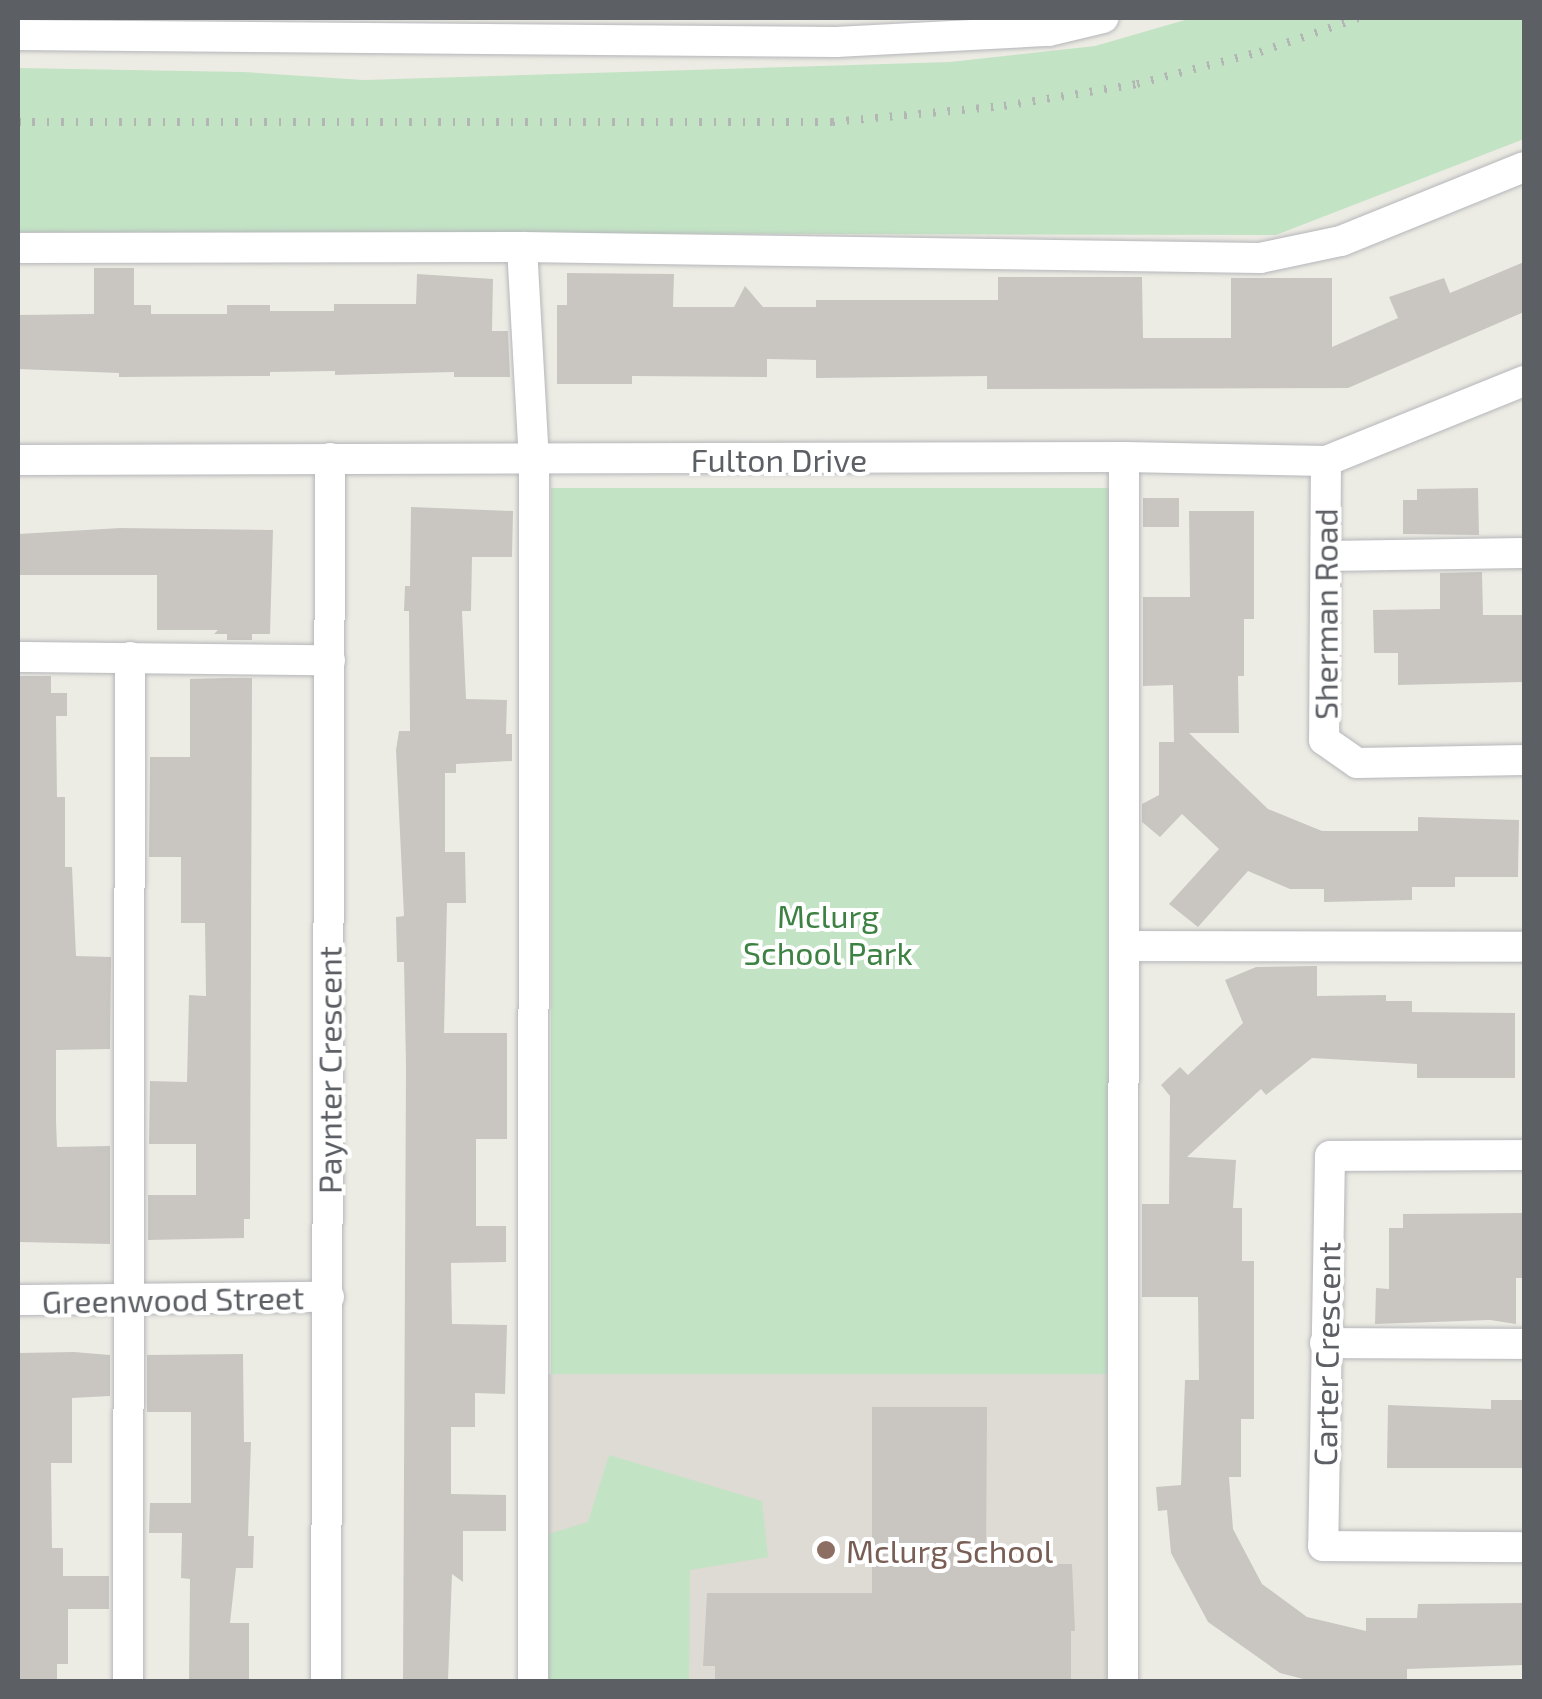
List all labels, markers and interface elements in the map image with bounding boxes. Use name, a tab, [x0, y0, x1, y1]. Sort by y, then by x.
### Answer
street label: Fulton Drive	[691, 440, 867, 478]
street label: Sherman Road	[1306, 508, 1344, 720]
park label: Mclurg School Park	[743, 897, 913, 972]
street label: Paynter Crescent	[310, 946, 348, 1194]
street label: Carter Crescent	[1305, 1241, 1347, 1467]
street label: Greenwood Street	[41, 1278, 305, 1320]
place label: Mclurg School	[846, 1531, 1053, 1569]
marker: Mclurg School	[815, 1539, 837, 1561]

